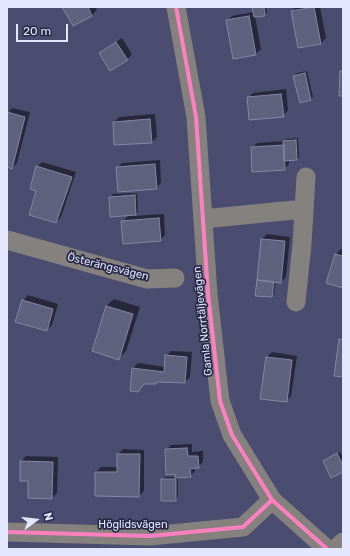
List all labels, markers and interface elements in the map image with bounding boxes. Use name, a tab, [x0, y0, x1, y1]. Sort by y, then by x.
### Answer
scale bar	[18, 16, 70, 42]
text: 20 m	[23, 24, 51, 38]
street label: Österängsvägen	[66, 250, 150, 284]
street label: Gamla Norrtäljevägen	[191, 265, 215, 377]
north arrow	[16, 500, 56, 540]
text: N	[41, 511, 55, 522]
street label: Höglidsvägen	[98, 518, 168, 532]

